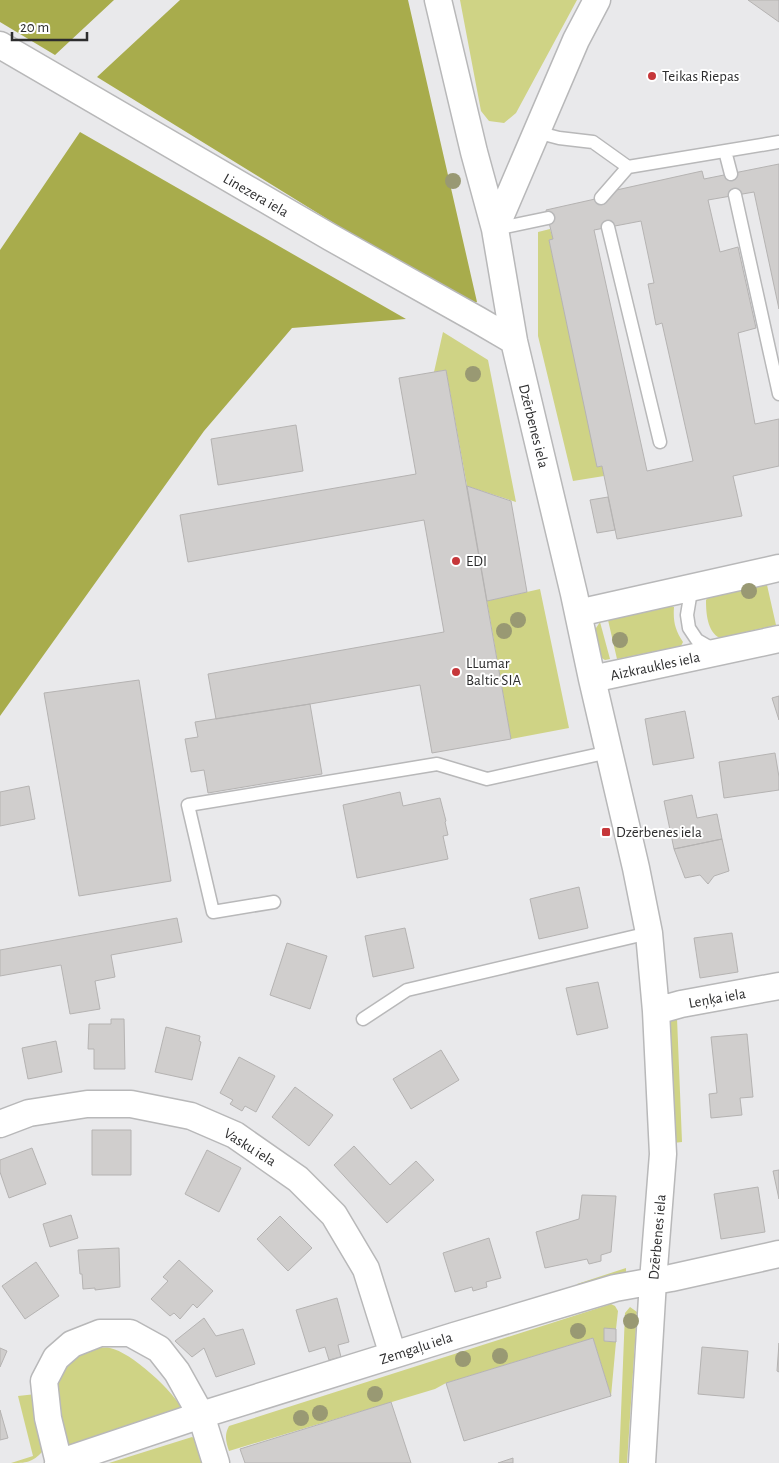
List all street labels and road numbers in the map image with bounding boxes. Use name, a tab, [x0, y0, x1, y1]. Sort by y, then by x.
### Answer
street label: Linezera iela	[221, 171, 291, 220]
street label: Dzērbenes iela	[516, 383, 551, 470]
street label: Aizkraukles iela	[609, 650, 701, 683]
street label: Leņķa iela	[687, 986, 747, 1012]
street label: Vasku iela	[221, 1126, 278, 1169]
street label: Dzērbenes iela	[646, 1194, 669, 1280]
street label: Zemgaļu iela	[378, 1330, 455, 1368]

